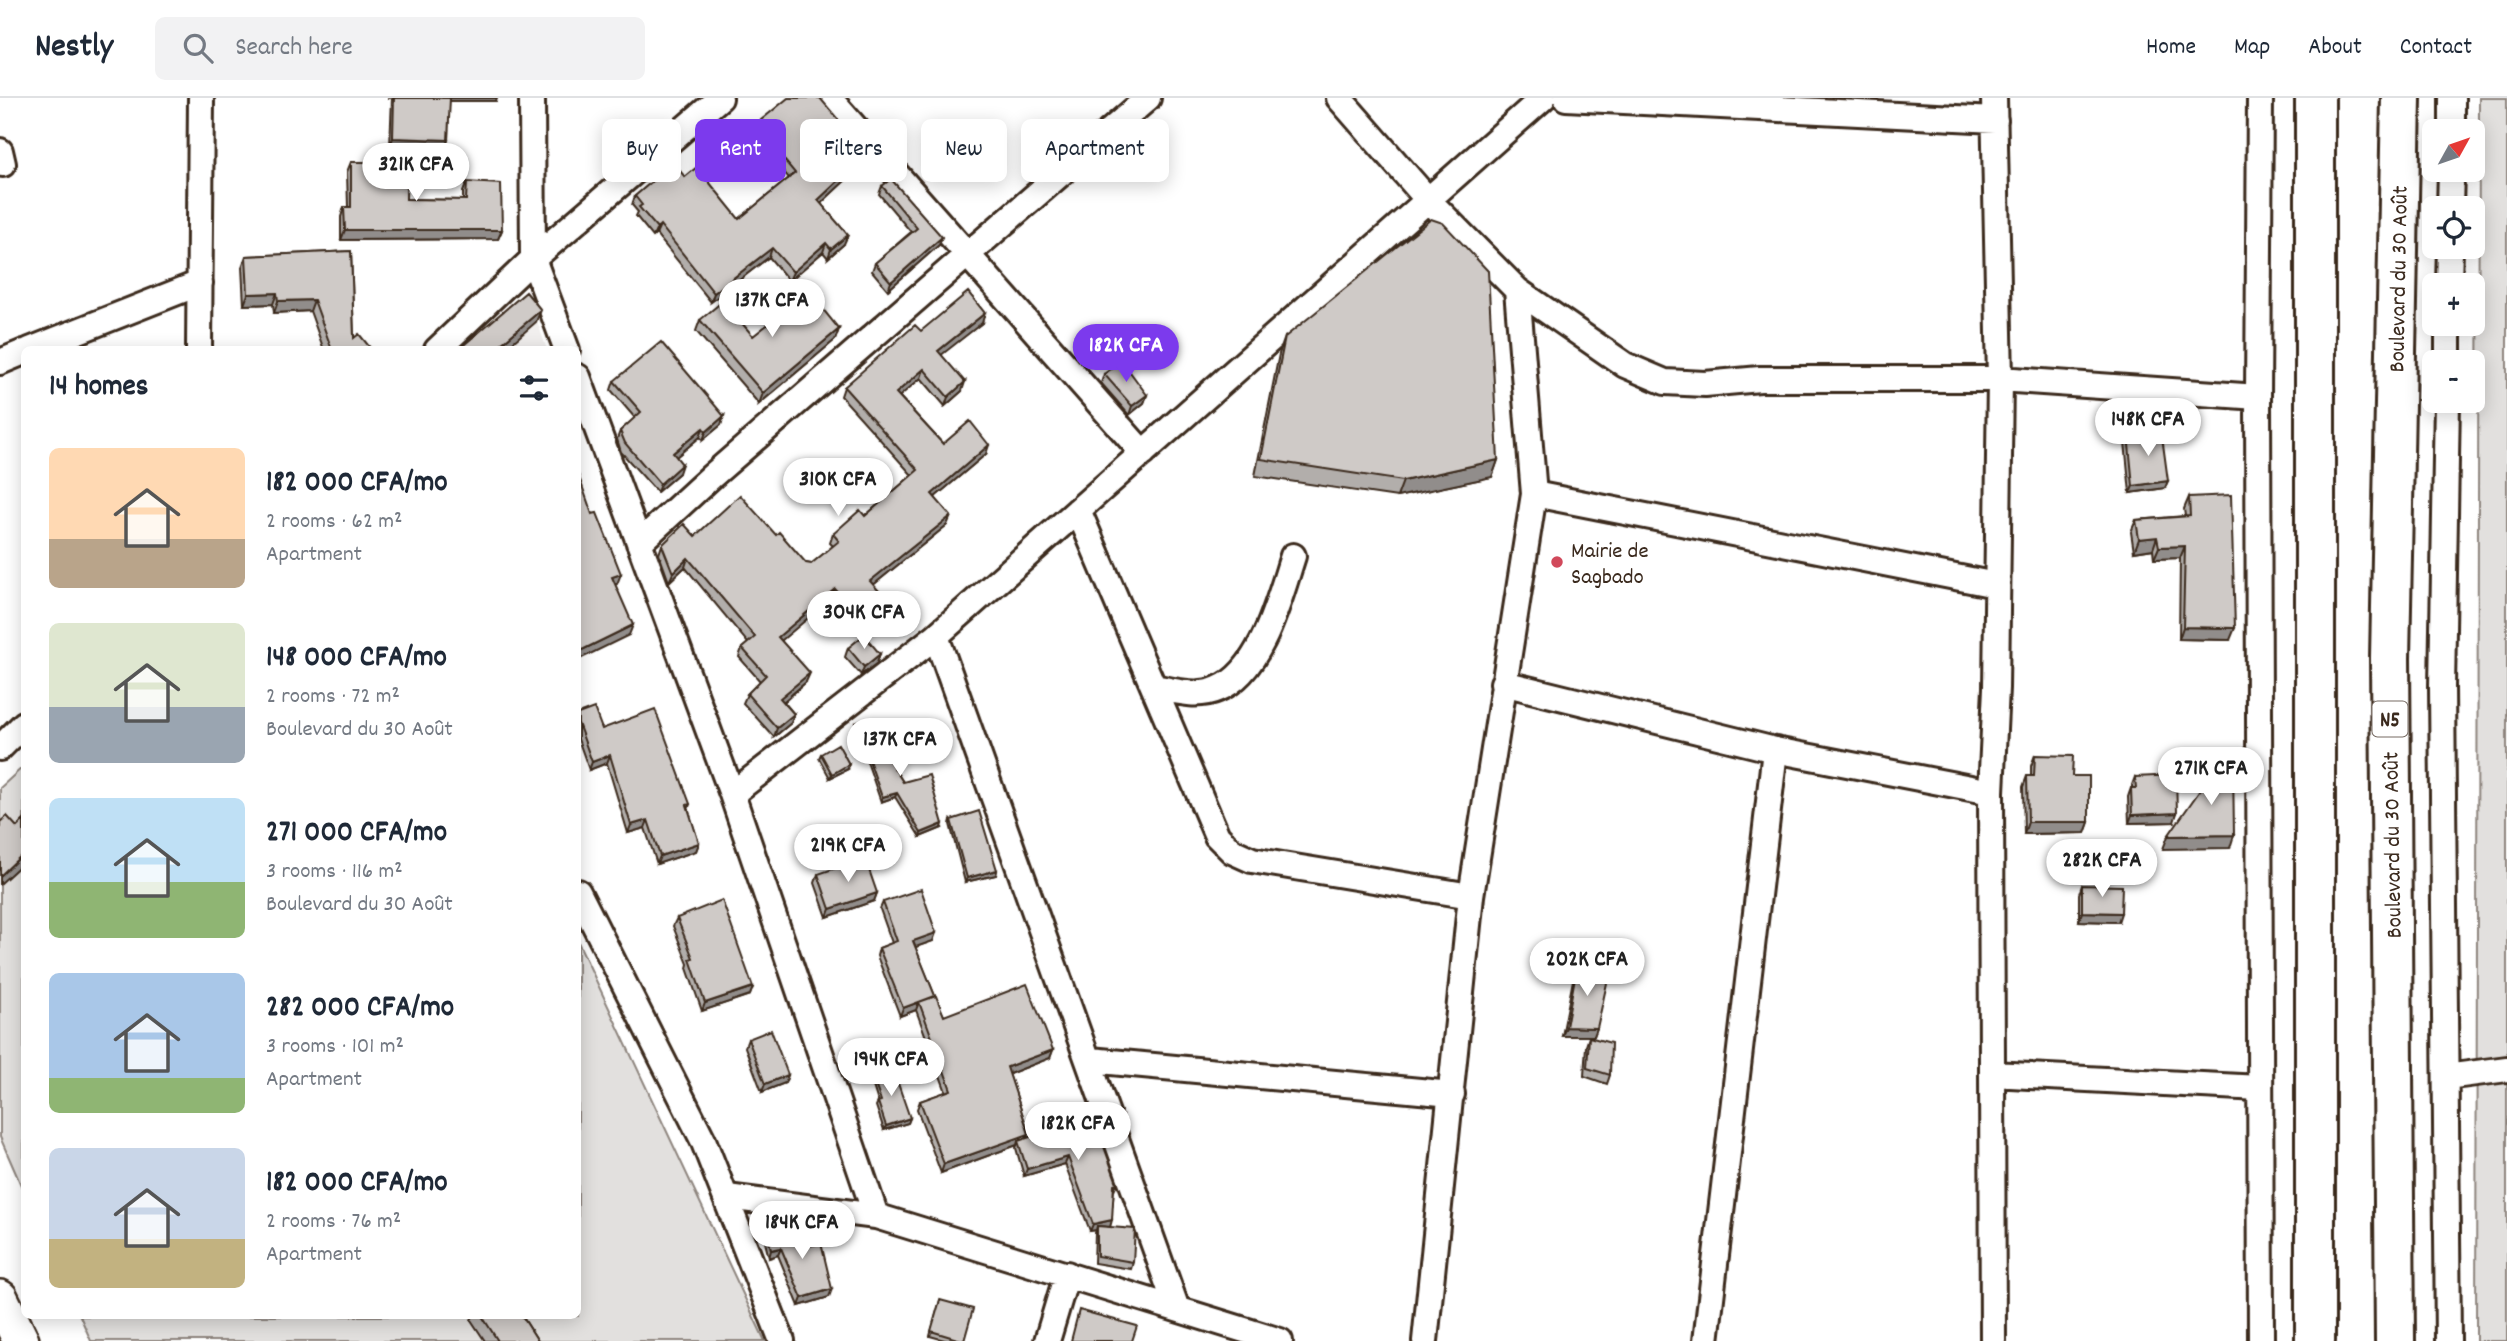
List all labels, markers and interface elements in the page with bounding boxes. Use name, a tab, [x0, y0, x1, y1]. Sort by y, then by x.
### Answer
search box	[155, 17, 645, 80]
text: Nestly	[35, 25, 113, 72]
icon: search	[179, 29, 217, 67]
text: Search here	[235, 30, 353, 67]
text: Home	[2146, 31, 2196, 65]
text: Map	[2234, 31, 2270, 65]
text: About	[2308, 31, 2362, 65]
text: Contact	[2400, 31, 2472, 65]
chip: Buy	[602, 119, 681, 182]
chip: Rent	[695, 119, 786, 182]
chip: Filters	[800, 119, 907, 182]
chip: New	[921, 119, 1007, 182]
chip: Apartment	[1021, 119, 1169, 182]
north arrow	[2422, 119, 2485, 182]
map controls	[2422, 119, 2485, 413]
pin: 321K CFA	[344, 144, 488, 203]
text: 321K CFA	[378, 149, 454, 182]
street label: Boulevard du 30 Août	[2382, 185, 2419, 373]
button: locate	[2422, 196, 2485, 259]
button: +	[2422, 273, 2485, 336]
pin: 137K CFA	[700, 280, 844, 339]
text: 137K CFA	[735, 285, 809, 318]
pin: 182K CFA	[1054, 324, 1198, 384]
text: 182K CFA	[1089, 330, 1163, 363]
button: −	[2422, 350, 2485, 413]
text: 14 homes	[49, 367, 148, 410]
icon: filters	[515, 369, 553, 407]
pin: 148K CFA	[2076, 398, 2220, 458]
text: 148K CFA	[2111, 404, 2185, 437]
pin: 310K CFA	[766, 458, 910, 518]
text: 182 000 CFA/mo	[266, 463, 448, 506]
text: 310K CFA	[799, 464, 877, 497]
icon: home	[105, 476, 189, 560]
text: 2 rooms · 62 m²	[266, 506, 402, 539]
place label: Mairie de Sagbado	[1571, 536, 1649, 595]
text: Apartment	[266, 539, 362, 572]
marker: Mairie de Sagbado	[1549, 554, 1565, 570]
pin: 304K CFA	[792, 592, 936, 651]
text: 304K CFA	[823, 597, 905, 630]
text: 148 000 CFA/mo	[266, 638, 447, 681]
icon: home	[105, 651, 189, 735]
text: 2 rooms · 72 m²	[266, 681, 400, 714]
road number: N5	[2372, 702, 2408, 736]
text: Boulevard du 30 Août	[266, 714, 453, 747]
pin: 137K CFA	[828, 718, 972, 778]
text: 137K CFA	[863, 724, 937, 757]
pin: 271K CFA	[2139, 748, 2283, 807]
street label: Boulevard du 30 Août	[2376, 751, 2413, 939]
text: 271K CFA	[2174, 753, 2248, 786]
text: 271 000 CFA/mo	[266, 813, 447, 856]
pin: 219K CFA	[776, 824, 920, 884]
icon: home	[105, 826, 189, 910]
text: 219K CFA	[810, 830, 886, 863]
pin: 282K CFA	[2030, 840, 2174, 899]
text: 282K CFA	[2062, 845, 2142, 878]
text: 3 rooms · 116 m²	[266, 856, 403, 889]
text: Boulevard du 30 Août	[266, 889, 453, 922]
pin: 202K CFA	[1515, 939, 1659, 998]
text: 202K CFA	[1546, 944, 1628, 977]
text: 282 000 CFA/mo	[266, 988, 454, 1031]
icon: home	[105, 1001, 189, 1085]
text: 3 rooms · 101 m²	[266, 1031, 404, 1064]
pin: 194K CFA	[819, 1038, 963, 1098]
text: 194K CFA	[853, 1044, 929, 1077]
text: Apartment	[266, 1064, 362, 1097]
pin: 182K CFA	[1006, 1102, 1150, 1162]
text: 182K CFA	[1041, 1108, 1115, 1141]
text: 182 000 CFA/mo	[266, 1163, 448, 1206]
icon: home	[105, 1176, 189, 1260]
pin: 184K CFA	[730, 1202, 874, 1261]
text: 2 rooms · 76 m²	[266, 1206, 401, 1239]
text: 184K CFA	[765, 1207, 839, 1240]
text: Apartment	[266, 1239, 362, 1272]

